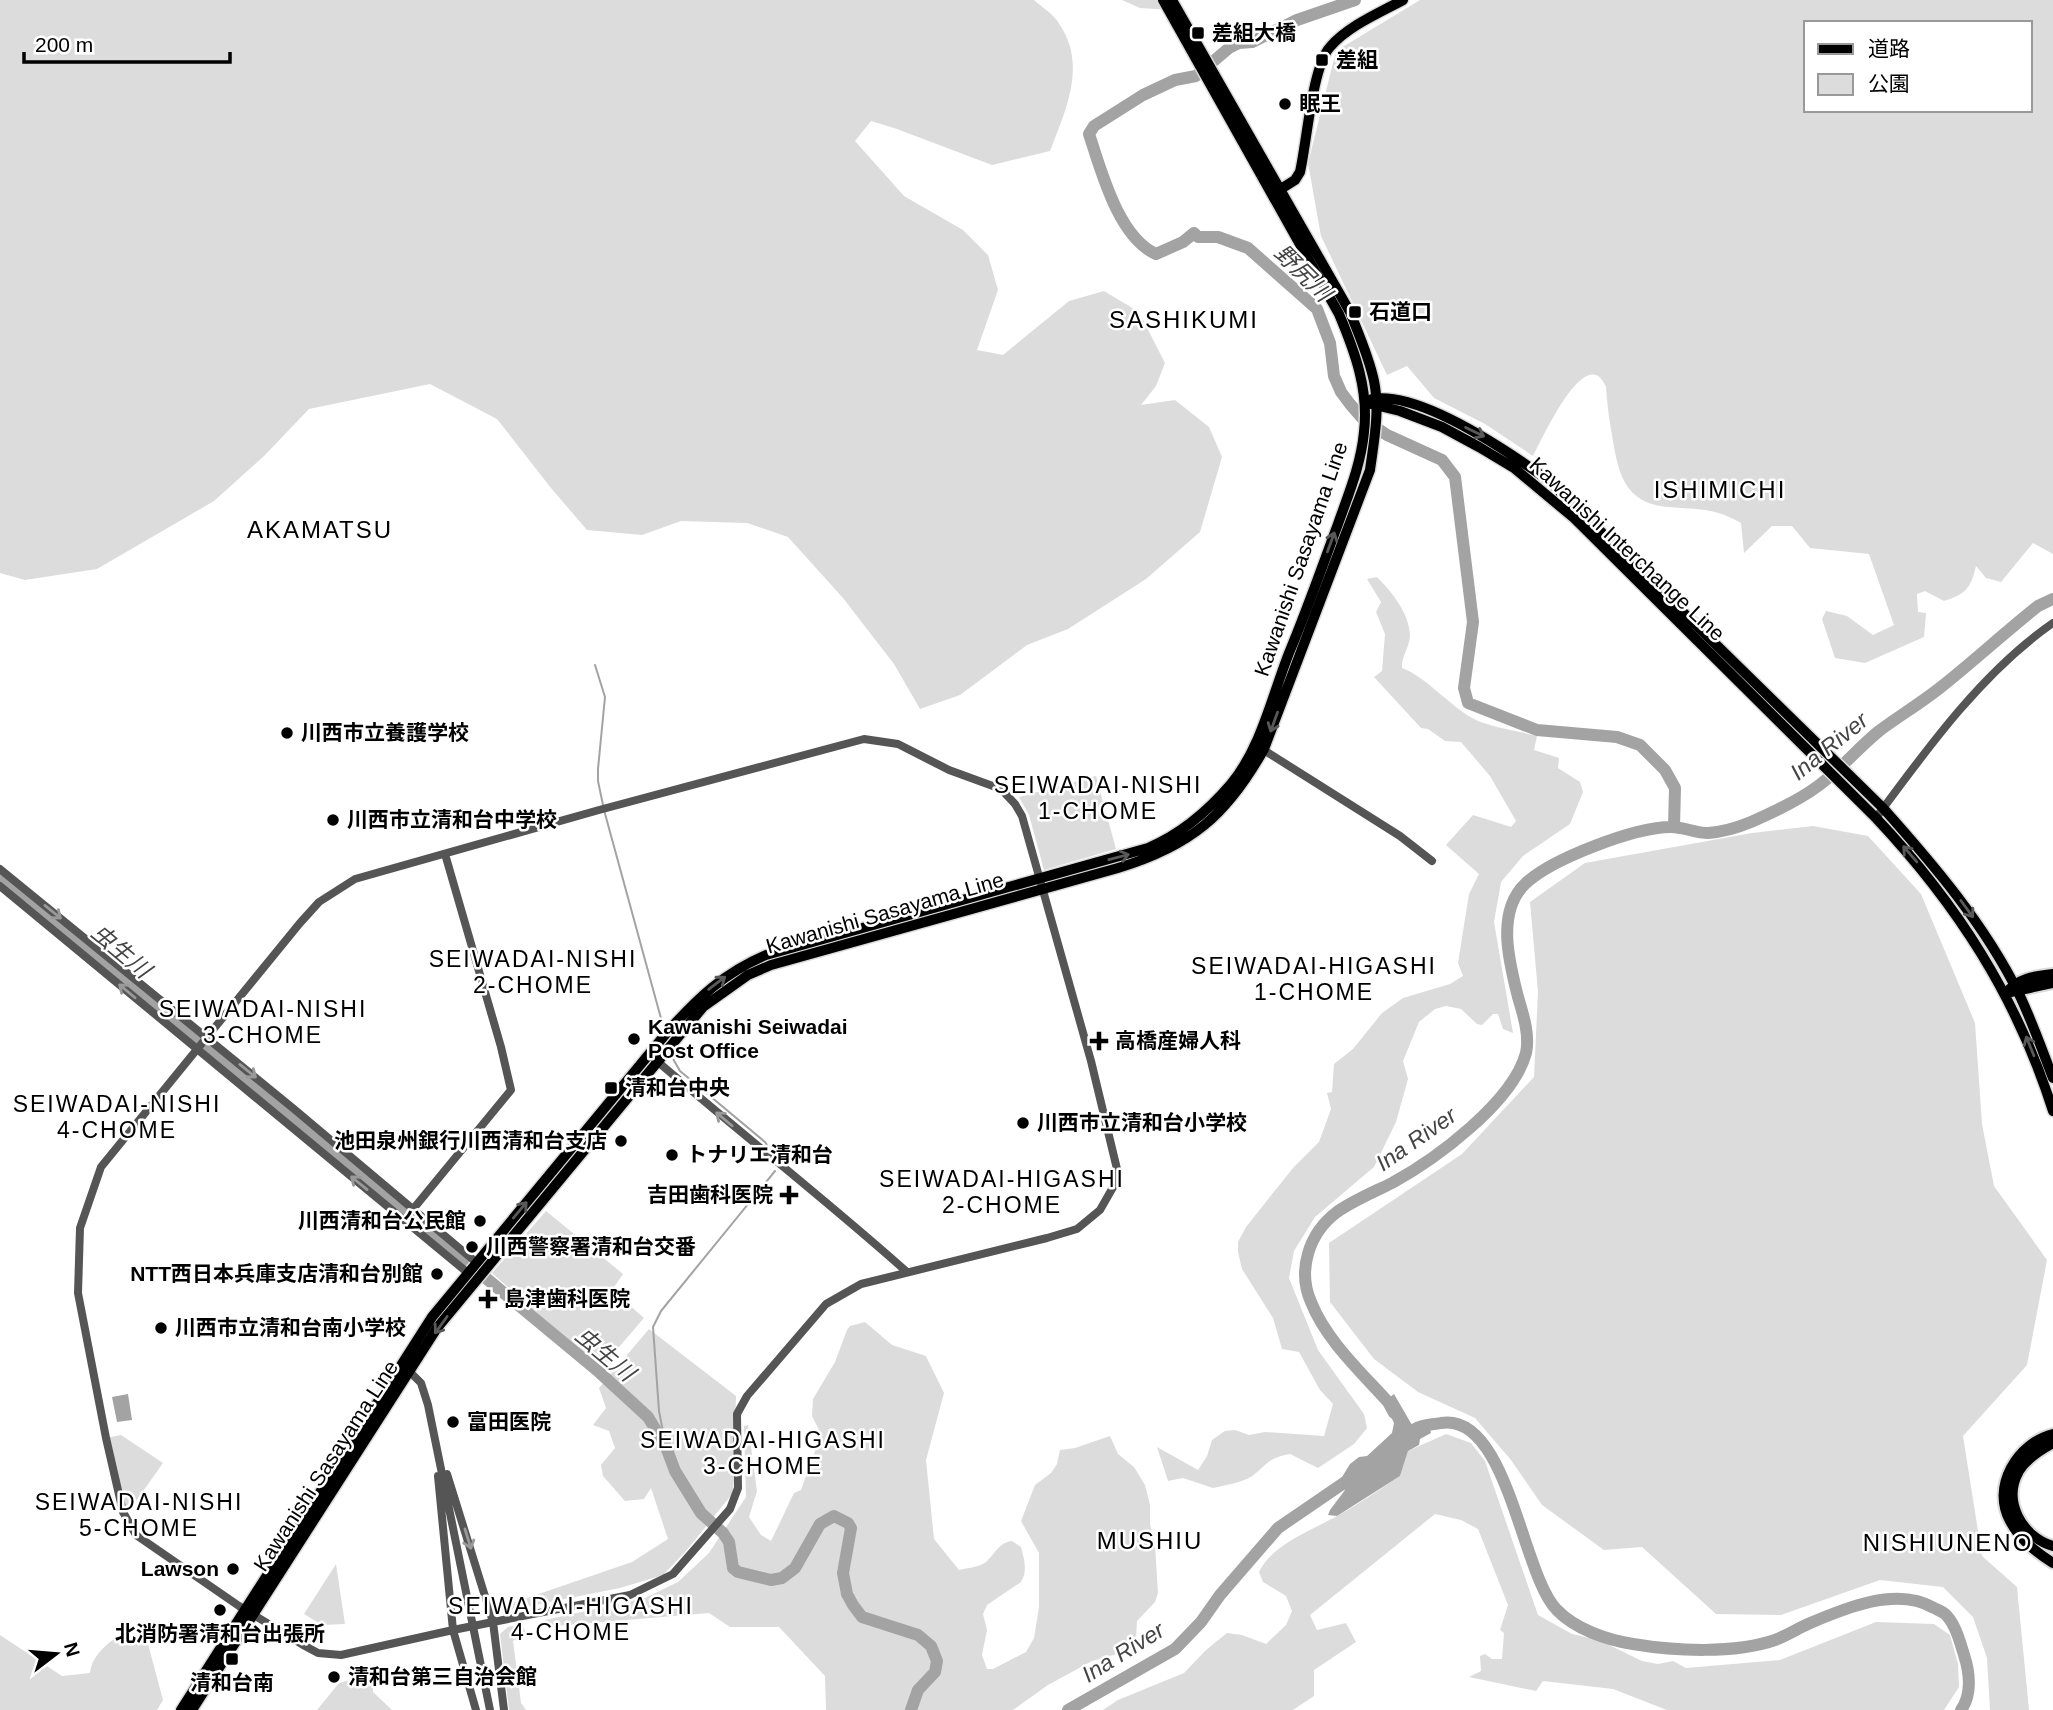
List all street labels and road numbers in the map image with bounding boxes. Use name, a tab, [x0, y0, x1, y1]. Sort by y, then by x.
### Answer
street label: Kawanishi Sasayama Line	[1250, 439, 1351, 679]
street label: Kawanishi Interchange Line	[1525, 452, 1730, 645]
street label: Kawanishi Sasayama Line	[763, 868, 1006, 958]
street label: Kawanishi Sasayama Line	[249, 1356, 402, 1575]

